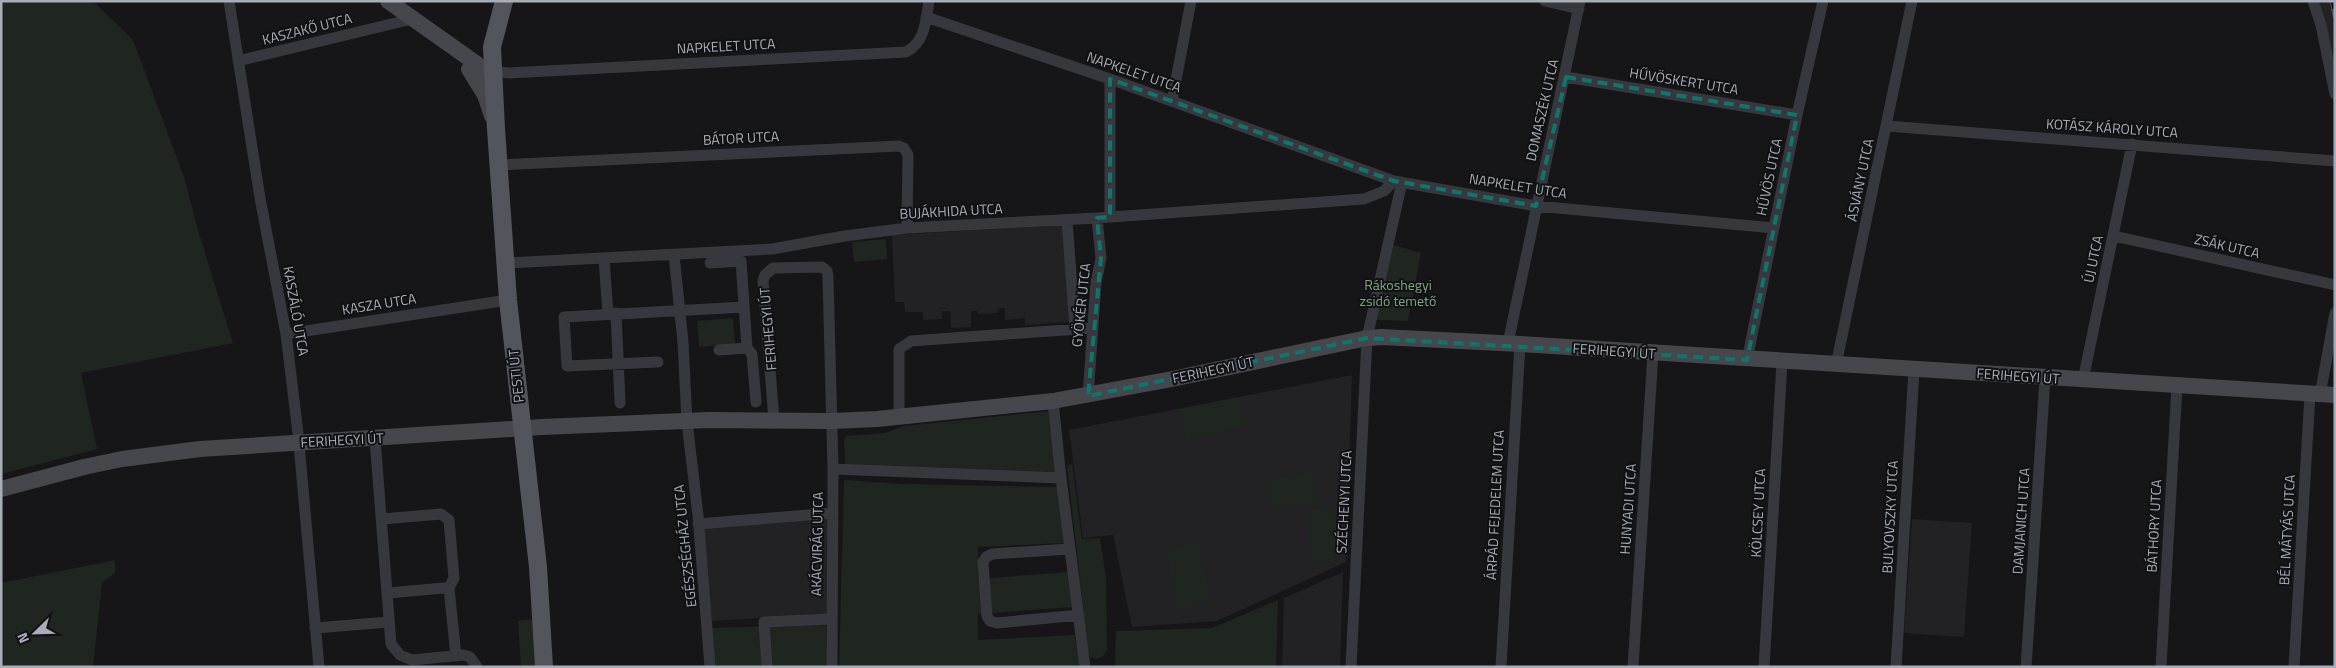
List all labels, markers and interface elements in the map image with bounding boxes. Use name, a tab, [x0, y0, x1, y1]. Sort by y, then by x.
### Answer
street label: KASZAKŐ UTCA	[260, 7, 355, 50]
street label: NAPKELET UTCA	[676, 32, 777, 59]
street label: NAPKELET UTCA	[1084, 46, 1185, 98]
street label: DOMASZÉK UTCA	[1520, 56, 1564, 163]
street label: HŰVÖSKERT UTCA	[1628, 62, 1741, 100]
street label: KOTÁSZ KÁROLY UTCA	[2045, 112, 2179, 143]
street label: BÁTOR UTCA	[702, 125, 780, 150]
street label: HŰVÖS UTCA	[1750, 136, 1787, 217]
street label: ÁSVÁNY UTCA	[1841, 136, 1879, 223]
street label: NAPKELET UTCA	[1468, 167, 1569, 204]
street label: BUJÁKHIDA UTCA	[899, 197, 1004, 224]
street label: ZSÁK UTCA	[2192, 228, 2262, 263]
street label: ÚJ UTCA	[2077, 233, 2108, 285]
street label: GYÖKÉR UTCA	[1066, 261, 1095, 348]
street label: KASZÁLÓ UTCA	[278, 265, 315, 358]
park label: Rákoshegyi zsidó temető	[1360, 274, 1436, 311]
street label: FERIHEGYI ÚT	[753, 286, 782, 371]
street label: KASZA UTCA	[340, 287, 418, 320]
street label: FERIHEGYI ÚT	[1572, 337, 1657, 364]
street label: PESTI ÚT	[502, 348, 529, 404]
street label: FERIHEGYI ÚT	[1170, 350, 1256, 388]
street label: FERIHEGYI ÚT	[1976, 362, 2061, 389]
street label: FERIHEGYI ÚT	[300, 427, 385, 452]
street label: ÁRPÁD FEJEDELEM UTCA	[1480, 429, 1509, 581]
street label: SZÉCHENYI UTCA	[1330, 449, 1357, 554]
street label: BULYOVSZKY UTCA	[1876, 459, 1903, 574]
street label: HUNYADI UTCA	[1614, 462, 1641, 555]
street label: DAMJANICH UTCA	[2006, 466, 2035, 575]
street label: KÖLCSEY UTCA	[1745, 467, 1770, 558]
street label: BÉL MÁTYÁS UTCA	[2273, 473, 2300, 586]
street label: BÁTHORY UTCA	[2141, 478, 2166, 573]
street label: EGÉSZSÉGHÁZ UTCA	[668, 483, 701, 609]
street label: AKÁCVIRÁG UTCA	[805, 491, 828, 596]
north arrow	[10, 608, 60, 658]
text: N	[11, 630, 34, 647]

